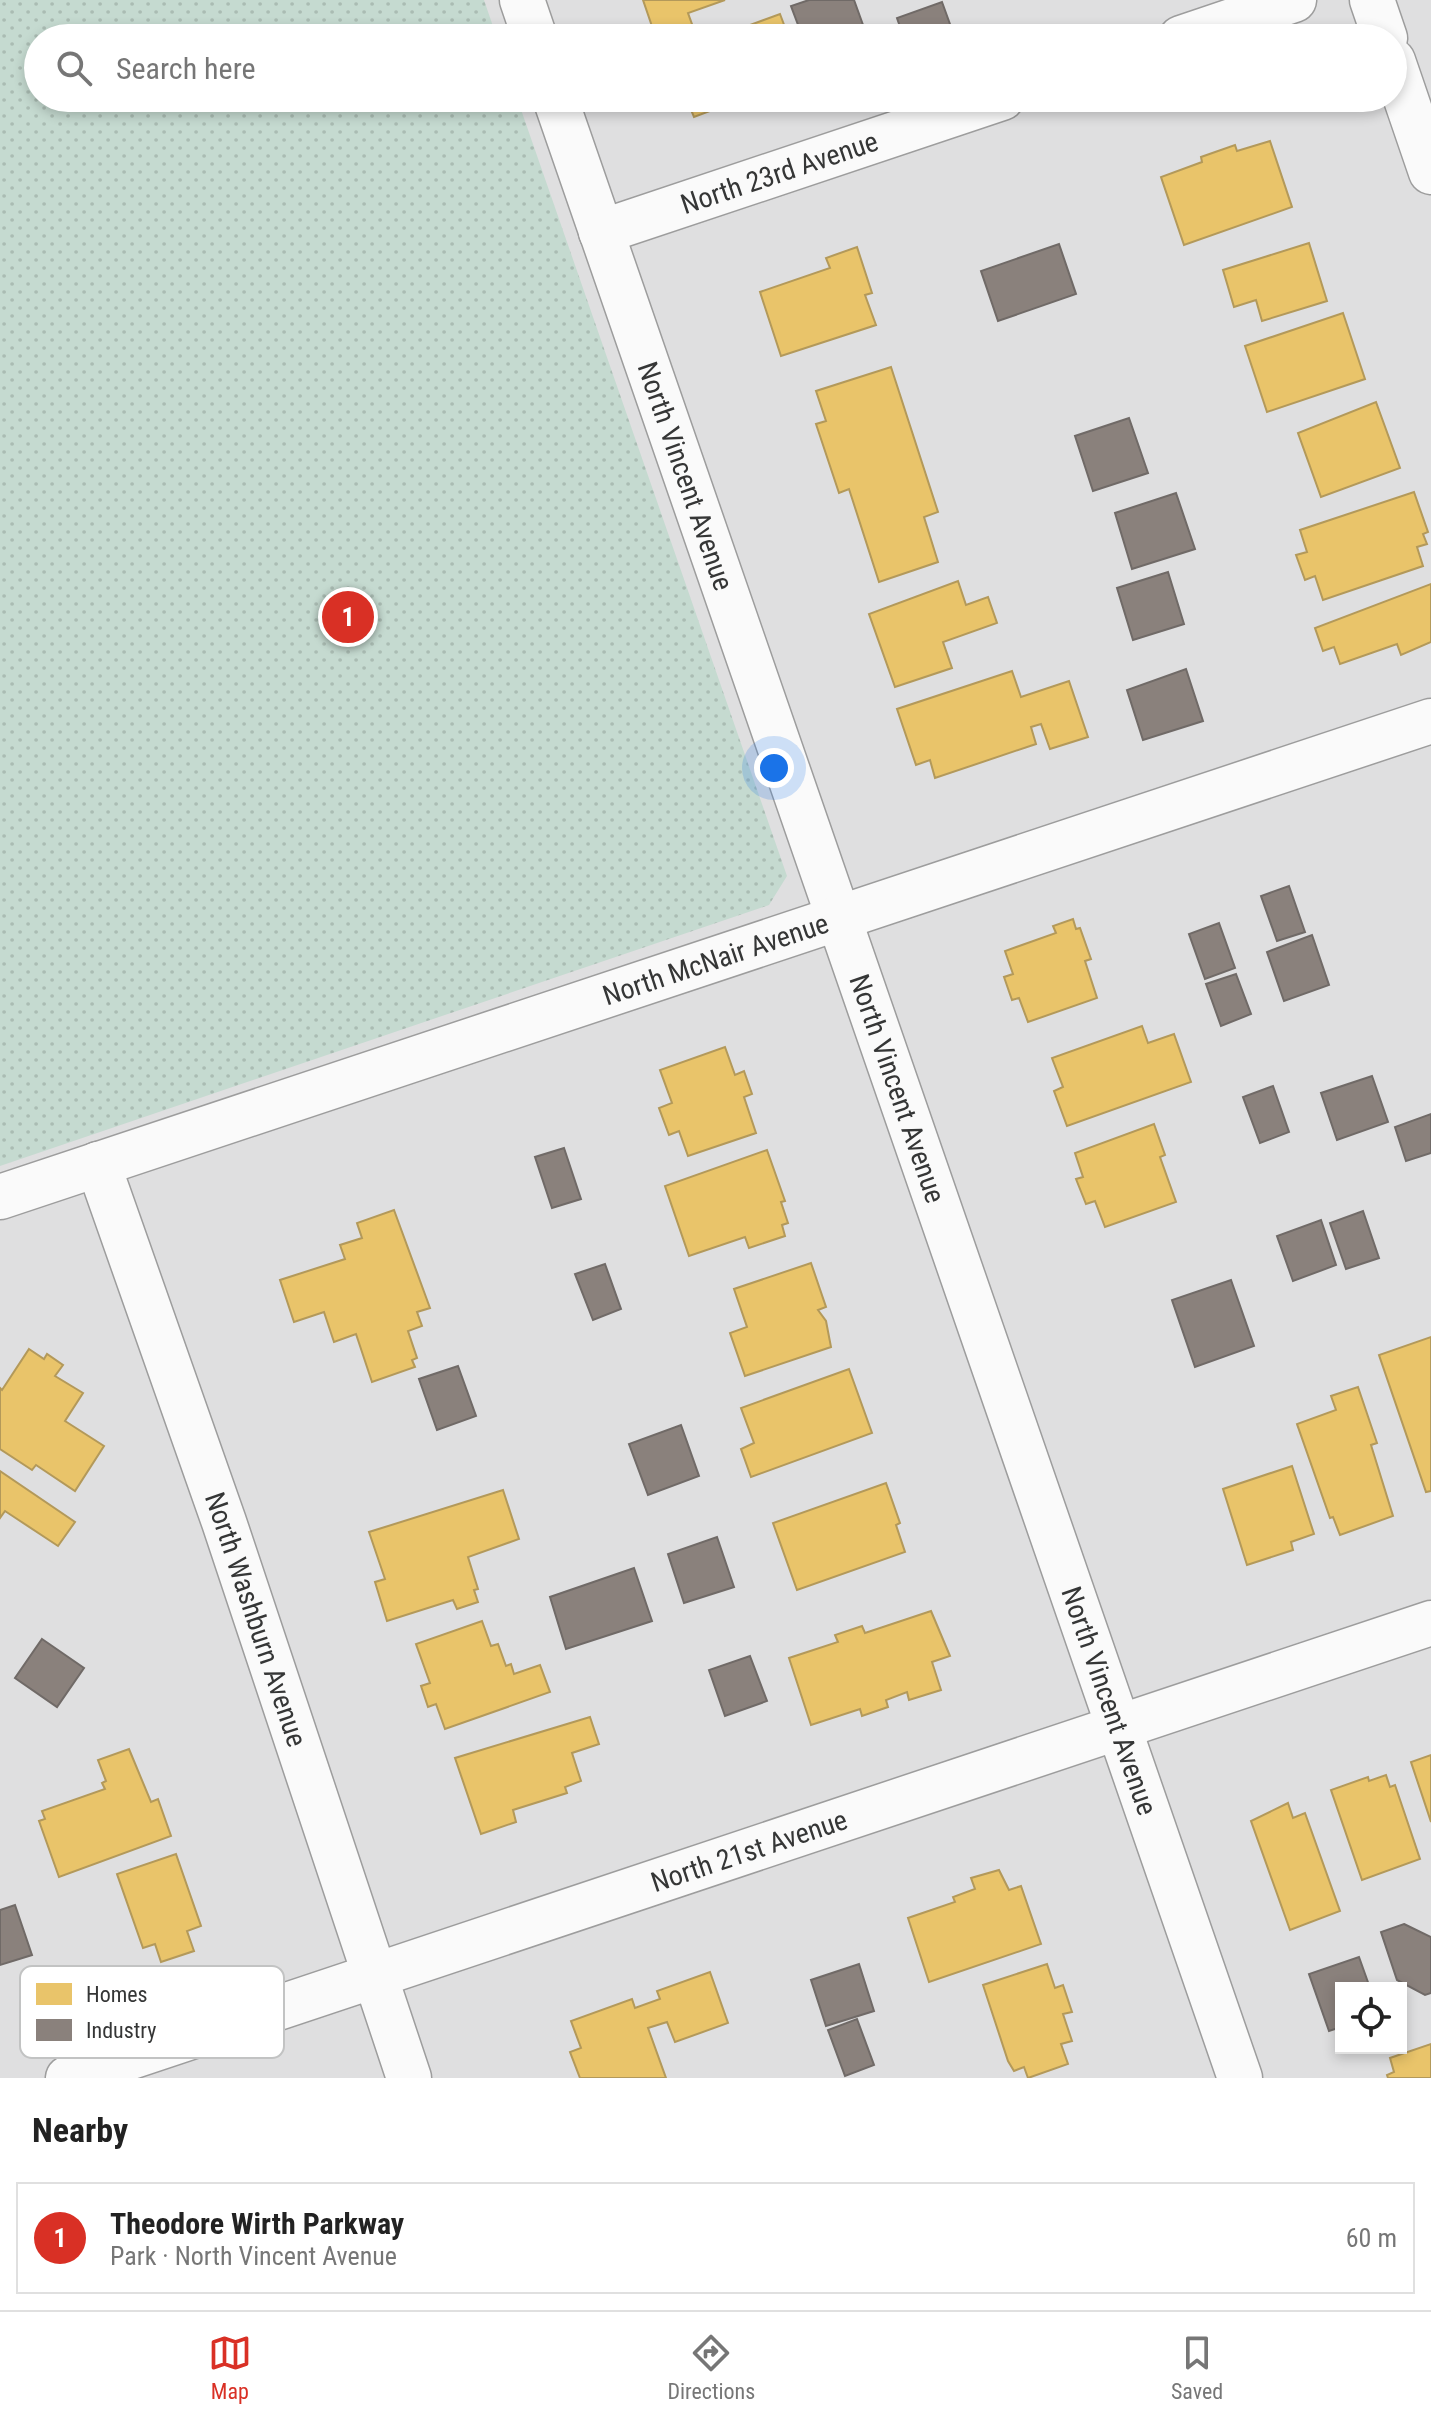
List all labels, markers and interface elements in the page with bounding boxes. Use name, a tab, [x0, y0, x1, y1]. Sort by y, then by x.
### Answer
search box	[24, 24, 1407, 112]
icon: search	[52, 46, 96, 90]
text: Search here	[116, 51, 256, 86]
street label: North 23rd Avenue	[677, 125, 882, 221]
street label: North Vincent Avenue	[631, 358, 740, 595]
pin: 1	[322, 587, 374, 647]
your location	[754, 748, 794, 788]
street label: North McNair Avenue	[599, 907, 833, 1012]
street label: North Vincent Avenue	[842, 970, 952, 1207]
street label: North Washburn Avenue	[198, 1488, 314, 1751]
street label: North Vincent Avenue	[1054, 1582, 1164, 1820]
street label: North 21st Avenue	[647, 1803, 852, 1899]
legend	[20, 1966, 284, 2058]
text: Homes	[86, 1982, 148, 2007]
map controls	[1335, 1982, 1407, 2054]
button: locate	[1335, 1982, 1407, 2054]
text: Industry	[86, 2018, 156, 2043]
text: Nearby	[32, 2110, 128, 2150]
text: Theodore Wirth Parkway	[110, 2206, 404, 2241]
text: 1	[53, 2223, 67, 2253]
text: 60 m	[1346, 2223, 1397, 2253]
text: Park · North Vincent Avenue	[110, 2241, 397, 2271]
tab: Map	[208, 2331, 252, 2404]
tab: Directions	[667, 2331, 755, 2404]
tab: Saved	[1171, 2331, 1223, 2404]

